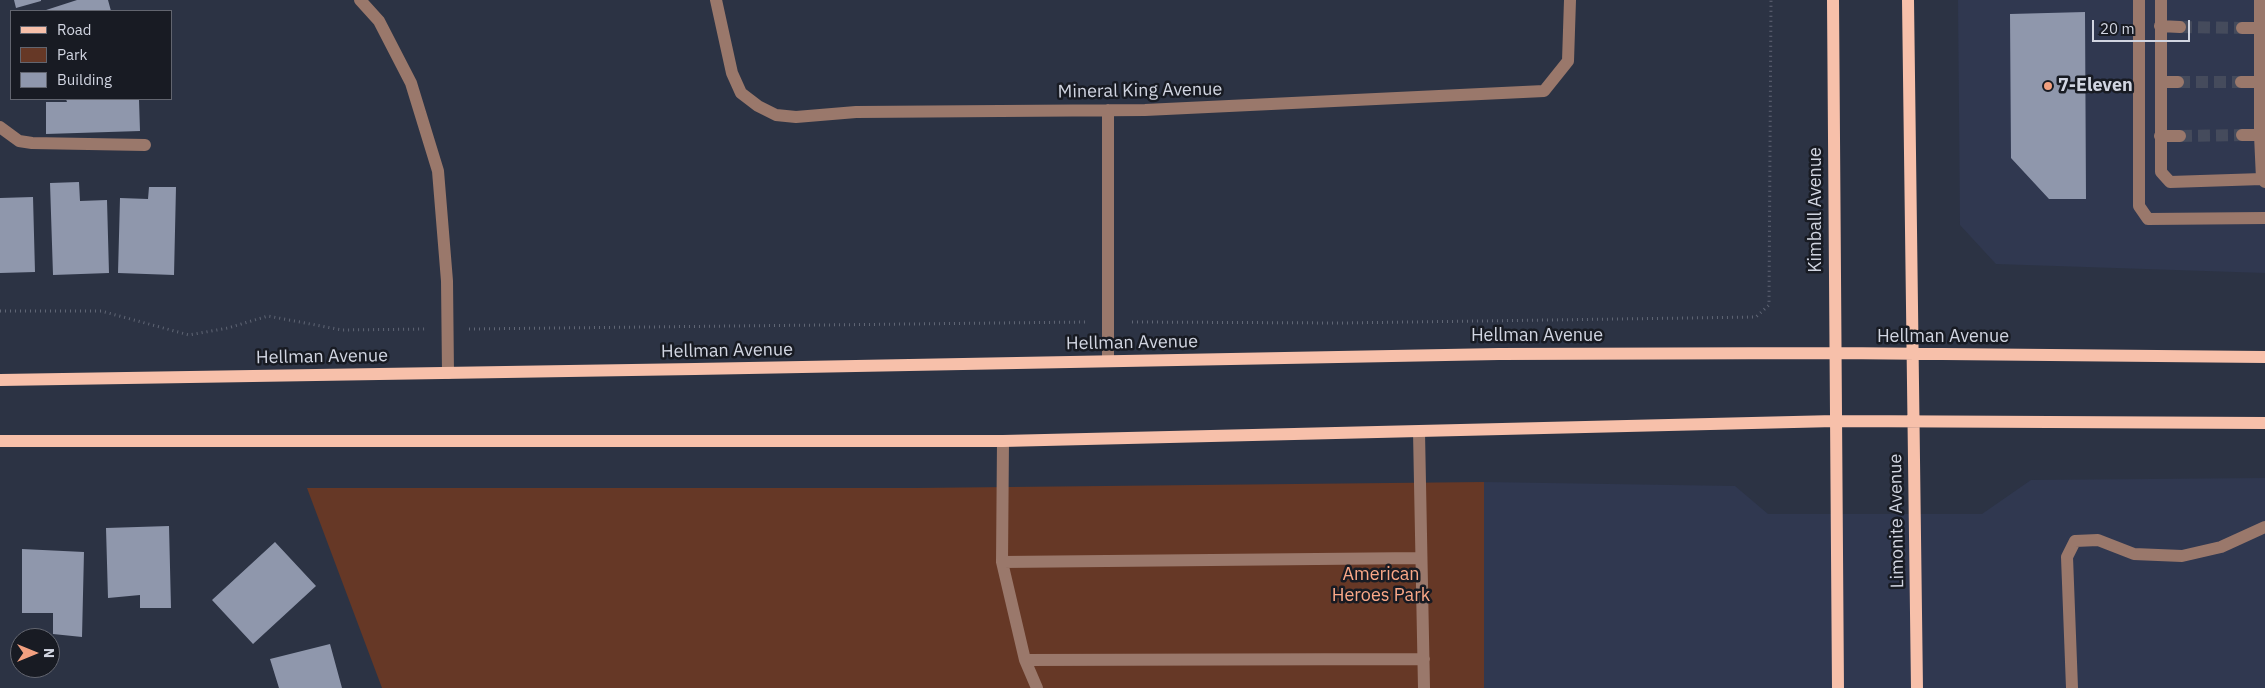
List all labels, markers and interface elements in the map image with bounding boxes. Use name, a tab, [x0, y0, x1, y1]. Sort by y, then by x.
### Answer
legend	[10, 10, 172, 100]
scale bar	[2095, 10, 2192, 42]
text: 20 m	[2100, 19, 2135, 38]
text: Road	[57, 20, 92, 39]
text: Park	[57, 45, 87, 64]
text: Building	[57, 70, 112, 89]
place label: 7-Eleven	[2058, 75, 2133, 97]
street label: Mineral King Avenue	[1058, 79, 1222, 103]
marker: 7-Eleven	[2042, 80, 2054, 92]
street label: Kimball Avenue	[1805, 147, 1827, 273]
street label: Hellman Avenue	[1471, 325, 1603, 347]
street label: Hellman Avenue	[1877, 326, 2009, 348]
street label: Hellman Avenue	[1066, 331, 1198, 355]
street label: Hellman Avenue	[661, 339, 793, 363]
street label: Hellman Avenue	[256, 345, 388, 369]
street label: Limonite Avenue	[1885, 454, 1909, 588]
park label: American Heroes Park	[1332, 564, 1430, 606]
north arrow	[10, 628, 60, 678]
text: N	[40, 648, 58, 658]

